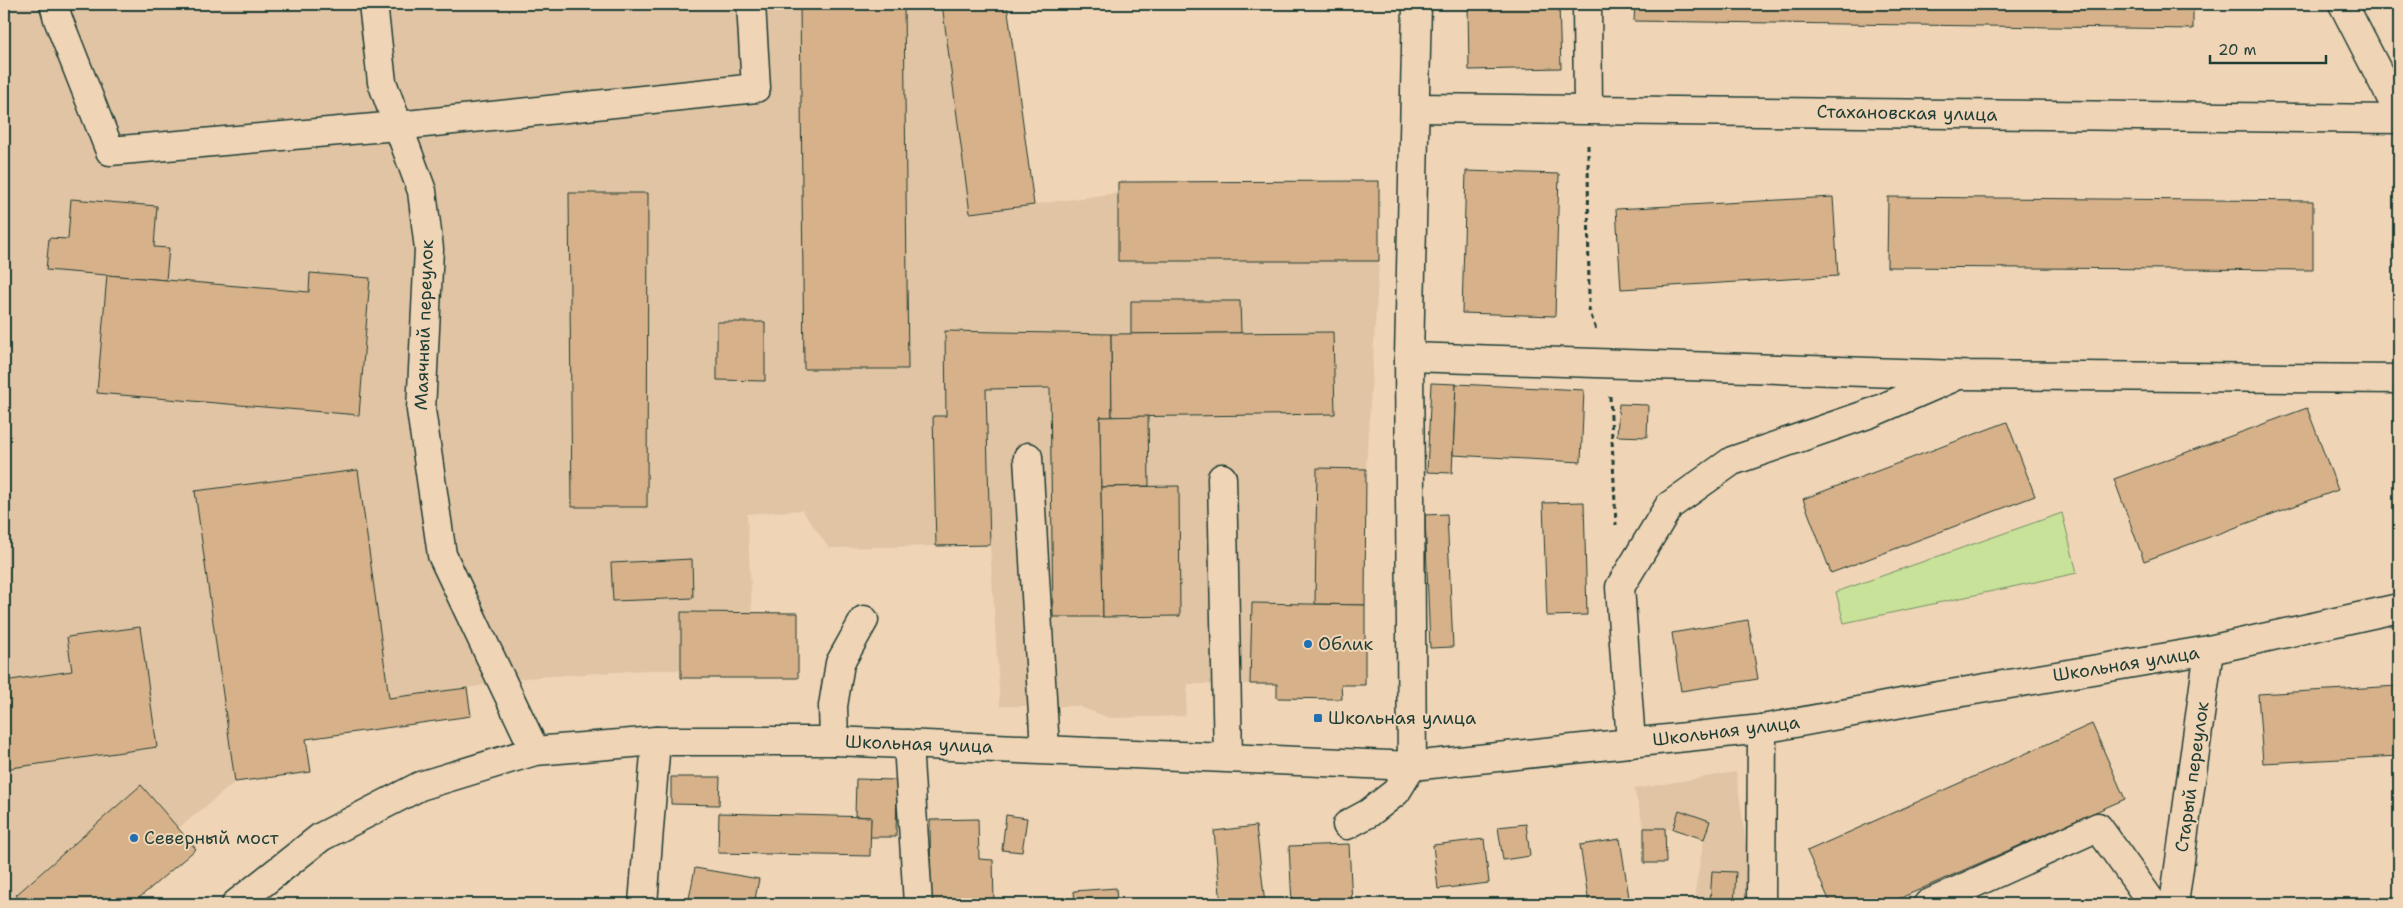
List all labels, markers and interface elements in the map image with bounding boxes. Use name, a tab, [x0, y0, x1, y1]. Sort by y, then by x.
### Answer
scale bar	[2210, 32, 2327, 64]
text: 20 m	[2218, 40, 2257, 60]
street label: Стахановская улица	[1816, 99, 1998, 127]
street label: Маячный переулок	[409, 239, 439, 411]
place label: Облик	[1318, 632, 1374, 656]
marker: Облик	[1302, 638, 1314, 650]
street label: Школьная улица	[2051, 641, 2201, 687]
street label: Старый переулок	[2170, 700, 2215, 854]
place label: Школьная улица	[1328, 706, 1476, 730]
street label: Школьная улица	[1651, 710, 1801, 752]
marker: Школьная улица	[1312, 712, 1324, 724]
street label: Школьная улица	[845, 729, 993, 759]
place label: Северный мост	[144, 826, 280, 850]
marker: Северный мост	[128, 832, 140, 844]

